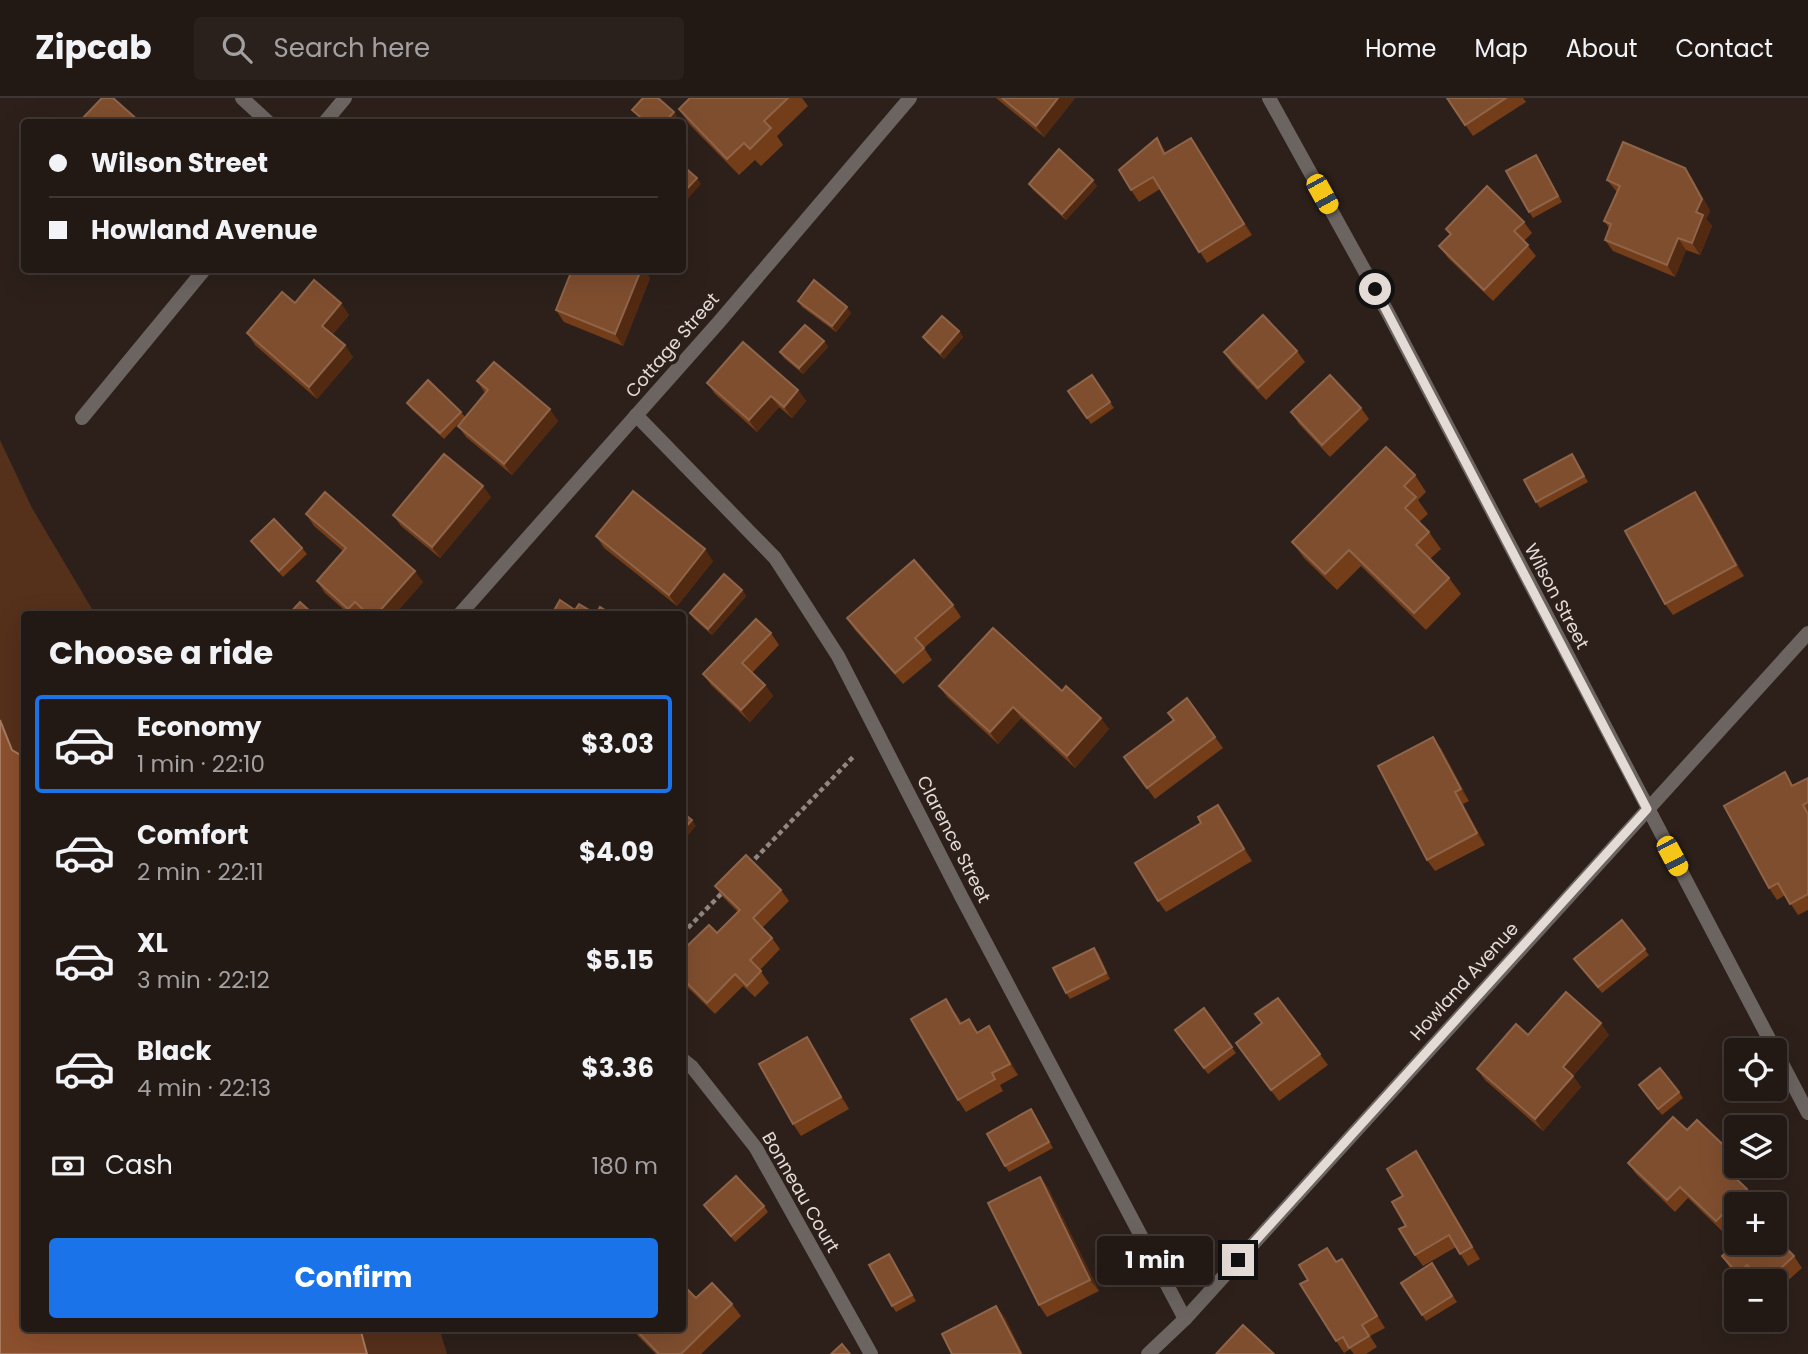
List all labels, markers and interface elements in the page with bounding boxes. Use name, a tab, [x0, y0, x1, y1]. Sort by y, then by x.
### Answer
search box	[194, 17, 684, 80]
text: Zipcab	[35, 24, 152, 71]
icon: search	[218, 29, 256, 67]
text: Search here	[274, 30, 430, 66]
text: Home	[1365, 32, 1437, 65]
text: Map	[1475, 32, 1528, 65]
text: About	[1566, 32, 1637, 65]
text: Contact	[1675, 32, 1773, 65]
text: Wilson Street	[91, 145, 268, 181]
car	[1303, 171, 1342, 217]
text: Howland Avenue	[91, 212, 318, 248]
route start	[1359, 273, 1391, 305]
street label: Cottage Street	[619, 287, 725, 403]
street label: Wilson Street	[1519, 539, 1595, 653]
text: Choose a ride	[49, 630, 273, 675]
text: Economy	[137, 709, 261, 745]
icon: car	[53, 713, 116, 776]
text: $3.03	[581, 726, 654, 762]
text: 1 min · 22:10	[137, 748, 265, 780]
street label: Clarence Street	[911, 771, 997, 907]
text: Comfort	[137, 817, 249, 853]
icon: car	[53, 821, 116, 884]
car	[1653, 833, 1692, 879]
text: $4.09	[579, 834, 654, 870]
text: 2 min · 22:11	[137, 856, 264, 888]
street label: Howland Avenue	[1404, 916, 1524, 1046]
text: XL	[137, 925, 168, 961]
icon: car	[53, 929, 116, 992]
text: $5.15	[586, 942, 654, 978]
text: 3 min · 22:12	[137, 964, 270, 996]
text: Black	[137, 1033, 211, 1069]
icon: car	[53, 1037, 116, 1100]
map controls	[1724, 1038, 1787, 1332]
button: locate	[1724, 1038, 1787, 1101]
text: $3.36	[582, 1050, 654, 1086]
text: 4 min · 22:13	[137, 1072, 271, 1104]
button: layers	[1724, 1115, 1787, 1178]
street label: Bonneau Court	[756, 1127, 846, 1257]
icon: cash	[49, 1147, 87, 1185]
text: Cash	[105, 1147, 173, 1183]
text: 180 m	[592, 1150, 658, 1182]
button: +	[1724, 1192, 1787, 1255]
callout: 1 min	[1098, 1236, 1214, 1284]
button: Confirm	[49, 1238, 658, 1318]
text: 1 min	[1125, 1244, 1185, 1276]
route end	[1222, 1244, 1254, 1276]
button: −	[1724, 1269, 1787, 1332]

